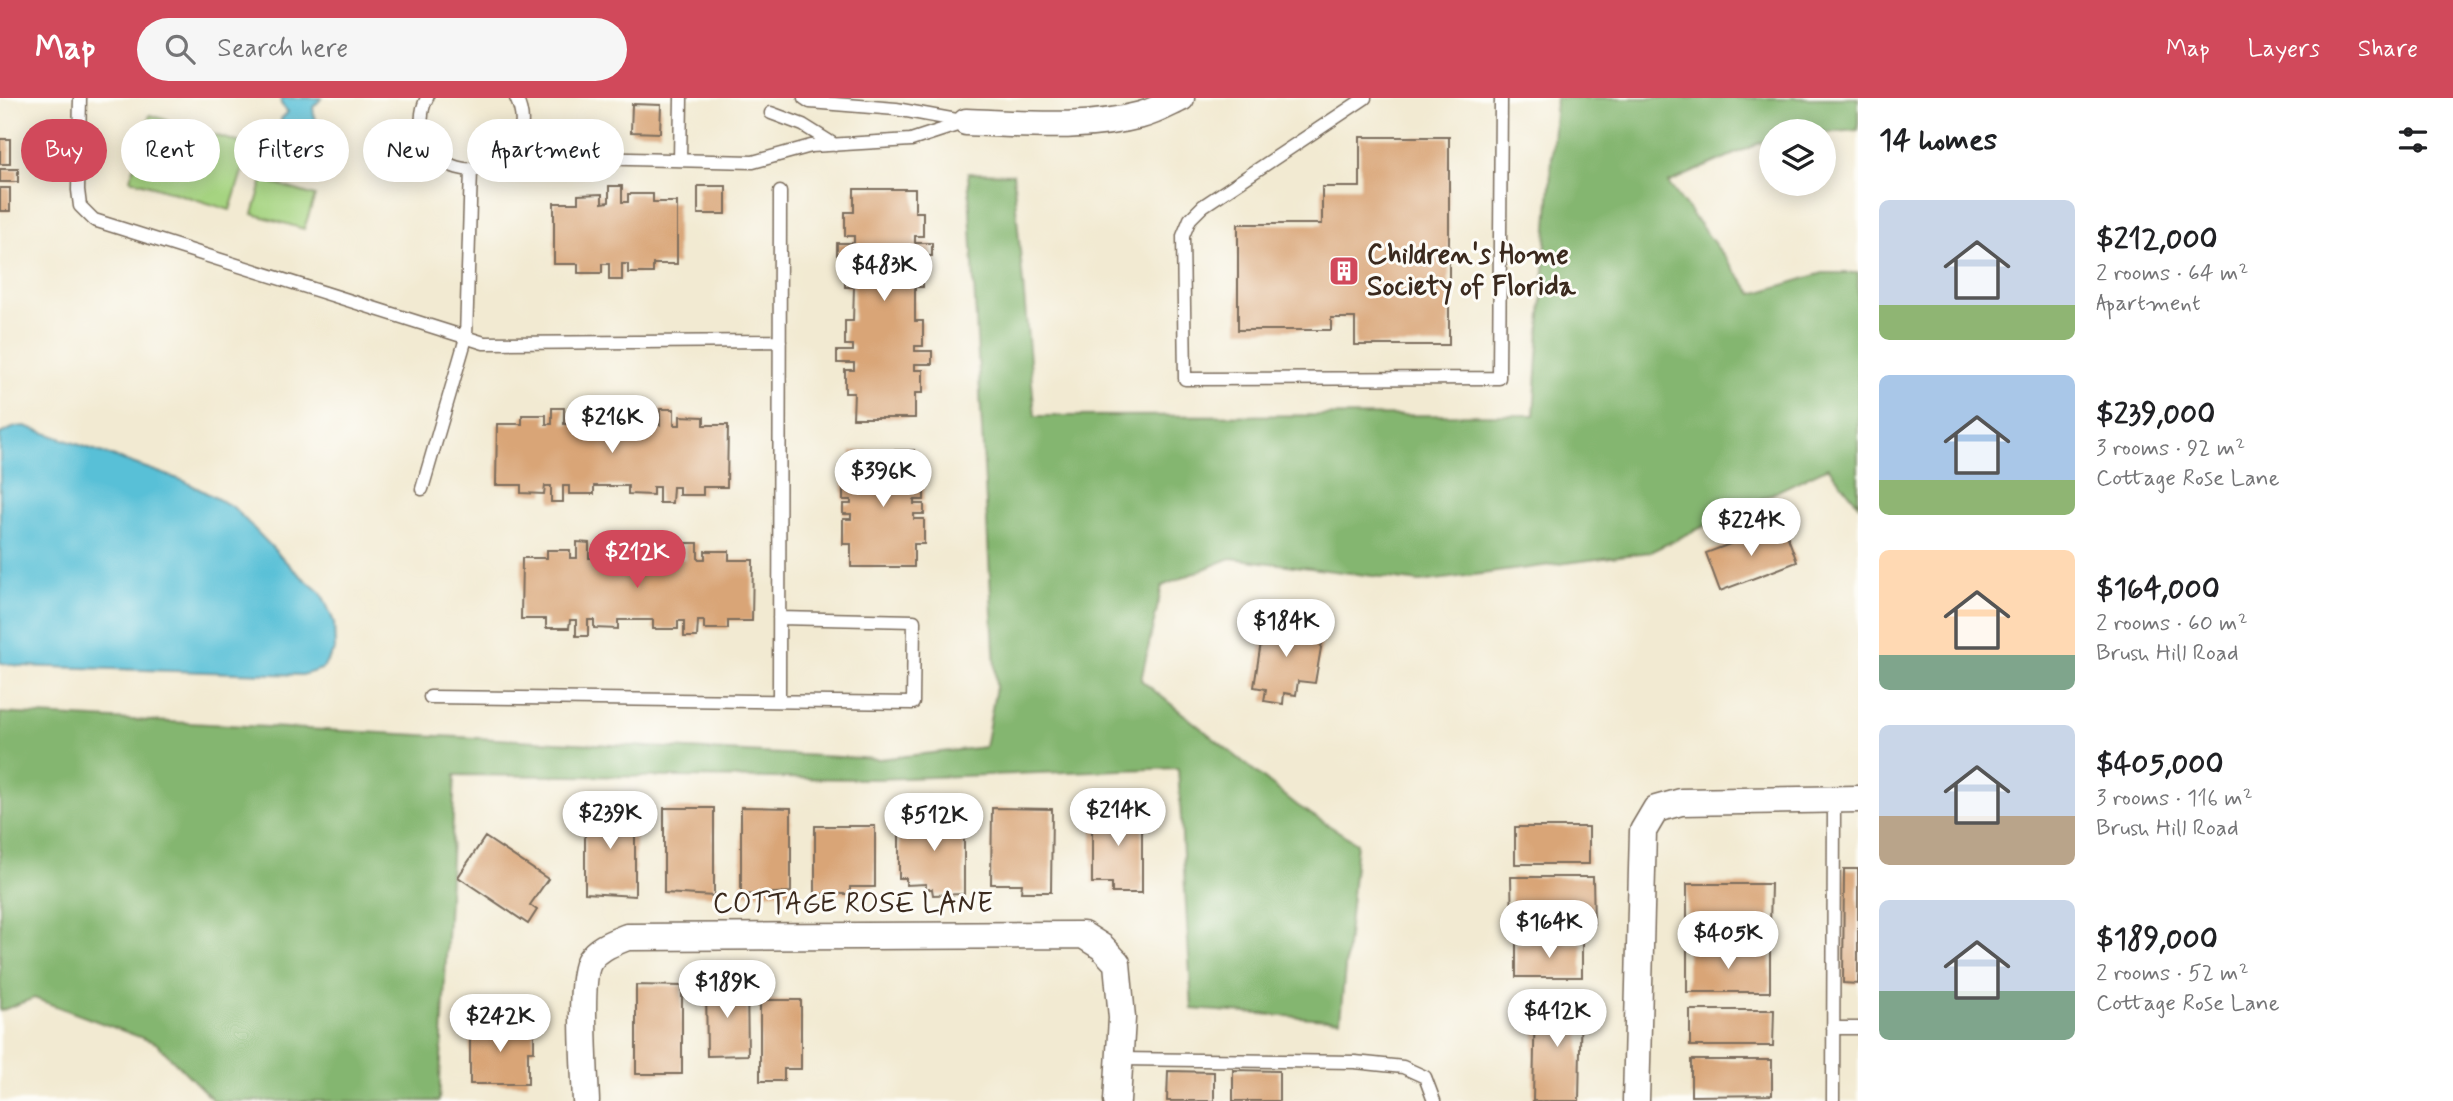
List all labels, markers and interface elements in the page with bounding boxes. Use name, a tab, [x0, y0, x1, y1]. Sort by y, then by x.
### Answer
search box	[137, 18, 627, 81]
text: Map	[35, 27, 95, 71]
icon: search	[161, 30, 199, 68]
text: Search here	[217, 32, 348, 66]
text: Map	[2166, 34, 2210, 65]
text: Layers	[2248, 34, 2320, 65]
text: Share	[2358, 34, 2418, 65]
chip: Buy	[21, 119, 107, 182]
chip: Rent	[121, 119, 220, 182]
chip: Filters	[234, 119, 349, 182]
chip: New	[363, 119, 453, 182]
chip: Apartment	[467, 119, 624, 182]
map controls	[1759, 119, 1836, 196]
button: layers	[1759, 119, 1836, 196]
text: 14 homes	[1879, 121, 1997, 160]
icon: filters	[2394, 121, 2432, 159]
text: $212,000	[2096, 220, 2218, 259]
icon: home	[1935, 228, 2019, 312]
place label: Children's Home Society of Florida	[1367, 237, 1577, 306]
pin: $483K	[835, 244, 933, 303]
text: $483K	[851, 251, 917, 281]
building icon: Children's Home Society of Florida	[1327, 254, 1361, 288]
text: 2 rooms · 64 m²	[2096, 259, 2248, 289]
text: Apartment	[2096, 289, 2201, 319]
text: $239,000	[2096, 395, 2215, 434]
pin: $216K	[563, 396, 661, 455]
text: $216K	[581, 403, 643, 433]
icon: home	[1935, 403, 2019, 487]
text: 3 rooms · 92 m²	[2096, 434, 2245, 464]
pin: $396K	[834, 450, 932, 509]
text: $396K	[851, 457, 915, 487]
text: Cottage Rose Lane	[2096, 464, 2280, 494]
pin: $224K	[1702, 498, 1800, 558]
text: $224K	[1718, 506, 1784, 536]
pin: $212K	[588, 531, 686, 590]
text: $212K	[605, 538, 669, 568]
text: $164,000	[2096, 570, 2220, 609]
icon: home	[1935, 578, 2019, 662]
pin: $184K	[1237, 600, 1335, 659]
text: $184K	[1253, 607, 1319, 637]
text: 2 rooms · 60 m²	[2096, 609, 2248, 639]
text: Brush Hill Road	[2096, 639, 2239, 669]
text: $405,000	[2096, 745, 2223, 784]
icon: home	[1935, 753, 2019, 837]
text: 3 rooms · 116 m²	[2096, 784, 2253, 814]
pin: $214K	[1069, 788, 1167, 848]
pin: $239K	[561, 792, 659, 851]
pin: $512K	[885, 794, 983, 853]
text: $214K	[1086, 796, 1150, 826]
text: $239K	[579, 799, 641, 829]
text: $512K	[900, 801, 968, 831]
text: Brush Hill Road	[2096, 814, 2239, 844]
street label: COTTAGE ROSE LANE	[713, 886, 993, 923]
pin: $164K	[1500, 900, 1598, 960]
text: $164K	[1516, 908, 1582, 938]
pin: $405K	[1679, 912, 1777, 971]
text: $405K	[1693, 919, 1763, 949]
text: $189,000	[2096, 920, 2218, 959]
icon: home	[1935, 928, 2019, 1012]
text: 2 rooms · 52 m²	[2096, 959, 2249, 989]
pin: $189K	[678, 960, 776, 1020]
text: $189K	[695, 968, 759, 998]
text: Cottage Rose Lane	[2096, 989, 2280, 1019]
pin: $412K	[1508, 990, 1606, 1049]
pin: $242K	[451, 995, 549, 1054]
text: $412K	[1524, 997, 1590, 1027]
text: $242K	[466, 1002, 534, 1032]

